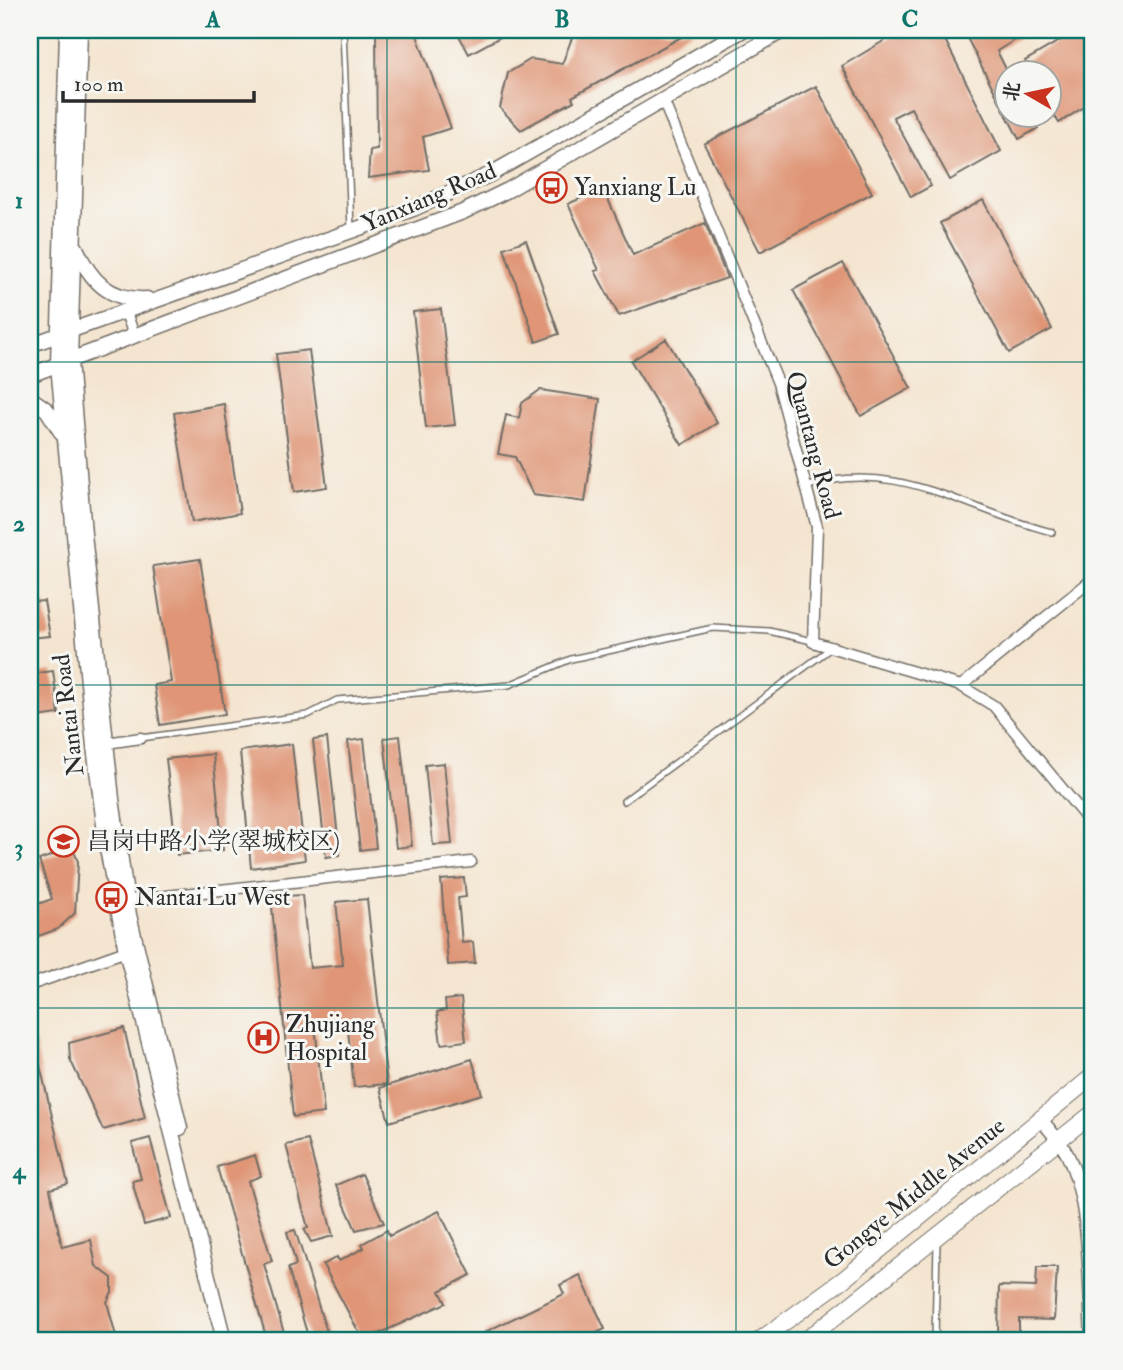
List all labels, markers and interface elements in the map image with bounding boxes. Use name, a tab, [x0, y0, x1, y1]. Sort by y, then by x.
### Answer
text: A	[205, 5, 221, 34]
text: B	[554, 5, 570, 34]
text: C	[902, 5, 918, 34]
scale bar	[63, 60, 254, 104]
north arrow	[993, 60, 1064, 130]
text: 100 m	[74, 71, 124, 98]
text: 北	[999, 80, 1026, 103]
street label: Yanxiang Road	[357, 155, 501, 240]
bus stop icon: Yanxiang Lu	[534, 170, 568, 204]
place label: Yanxiang Lu	[574, 172, 697, 203]
text: 1	[15, 186, 23, 215]
street label: Quantang Road	[779, 368, 848, 523]
text: 2	[13, 509, 25, 538]
street label: Nantai Road	[46, 652, 91, 778]
school or university icon: 昌岗中路小学(翠城校区)	[47, 824, 81, 858]
place label: 昌岗中路小学(翠城校区)	[87, 826, 340, 857]
text: 3	[15, 833, 23, 862]
bus stop icon: Nantai Lu West	[95, 880, 129, 914]
place label: Nantai Lu West	[135, 882, 290, 913]
place label: Zhujiang Hospital	[286, 1009, 376, 1068]
hospital icon: Zhujiang Hospital	[246, 1021, 280, 1055]
street label: Gongye Middle Avenue	[817, 1110, 1012, 1276]
text: 4	[12, 1156, 27, 1185]

